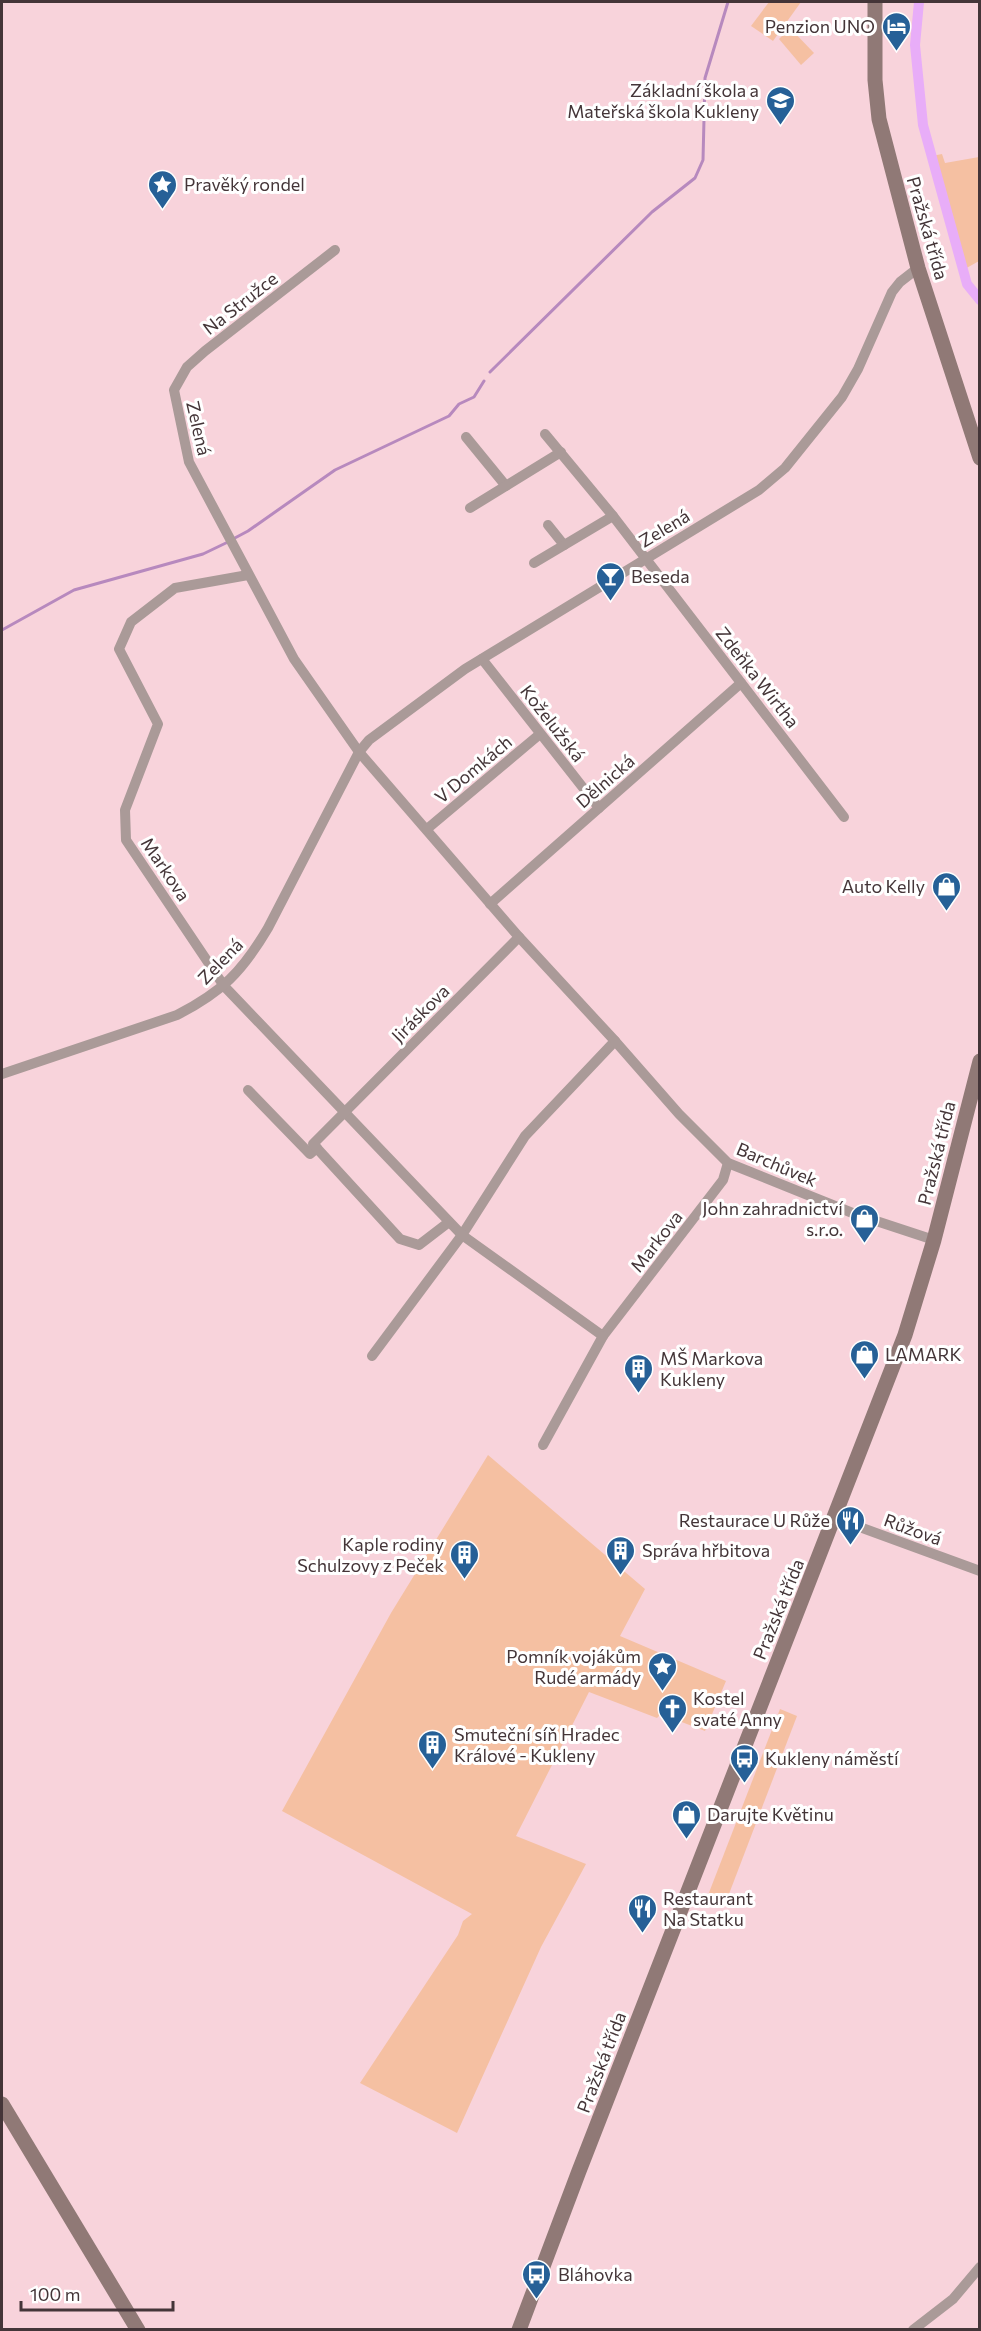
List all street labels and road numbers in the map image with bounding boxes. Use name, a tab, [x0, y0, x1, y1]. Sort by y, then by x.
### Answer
street label: Pražská třída	[903, 174, 953, 282]
street label: Na Stružce	[198, 267, 282, 339]
street label: Zelená	[182, 399, 216, 457]
street label: Zelená	[635, 504, 693, 552]
street label: Zdeňka Wirtha	[712, 622, 804, 732]
street label: Koželužská	[516, 680, 590, 766]
street label: V Domkách	[430, 730, 516, 808]
street label: Dělnická	[571, 750, 639, 812]
street label: Markova	[137, 833, 195, 905]
street label: Zelená	[193, 933, 247, 989]
street label: Jiráskova	[387, 980, 453, 1046]
street label: Pražská třída	[912, 1099, 960, 1207]
street label: Barchůvek	[733, 1137, 821, 1191]
street label: Markova	[625, 1206, 687, 1276]
street label: Růžová	[881, 1508, 945, 1550]
street label: Pražská třída	[748, 1556, 808, 1662]
street label: Pražská třída	[572, 2008, 630, 2116]

